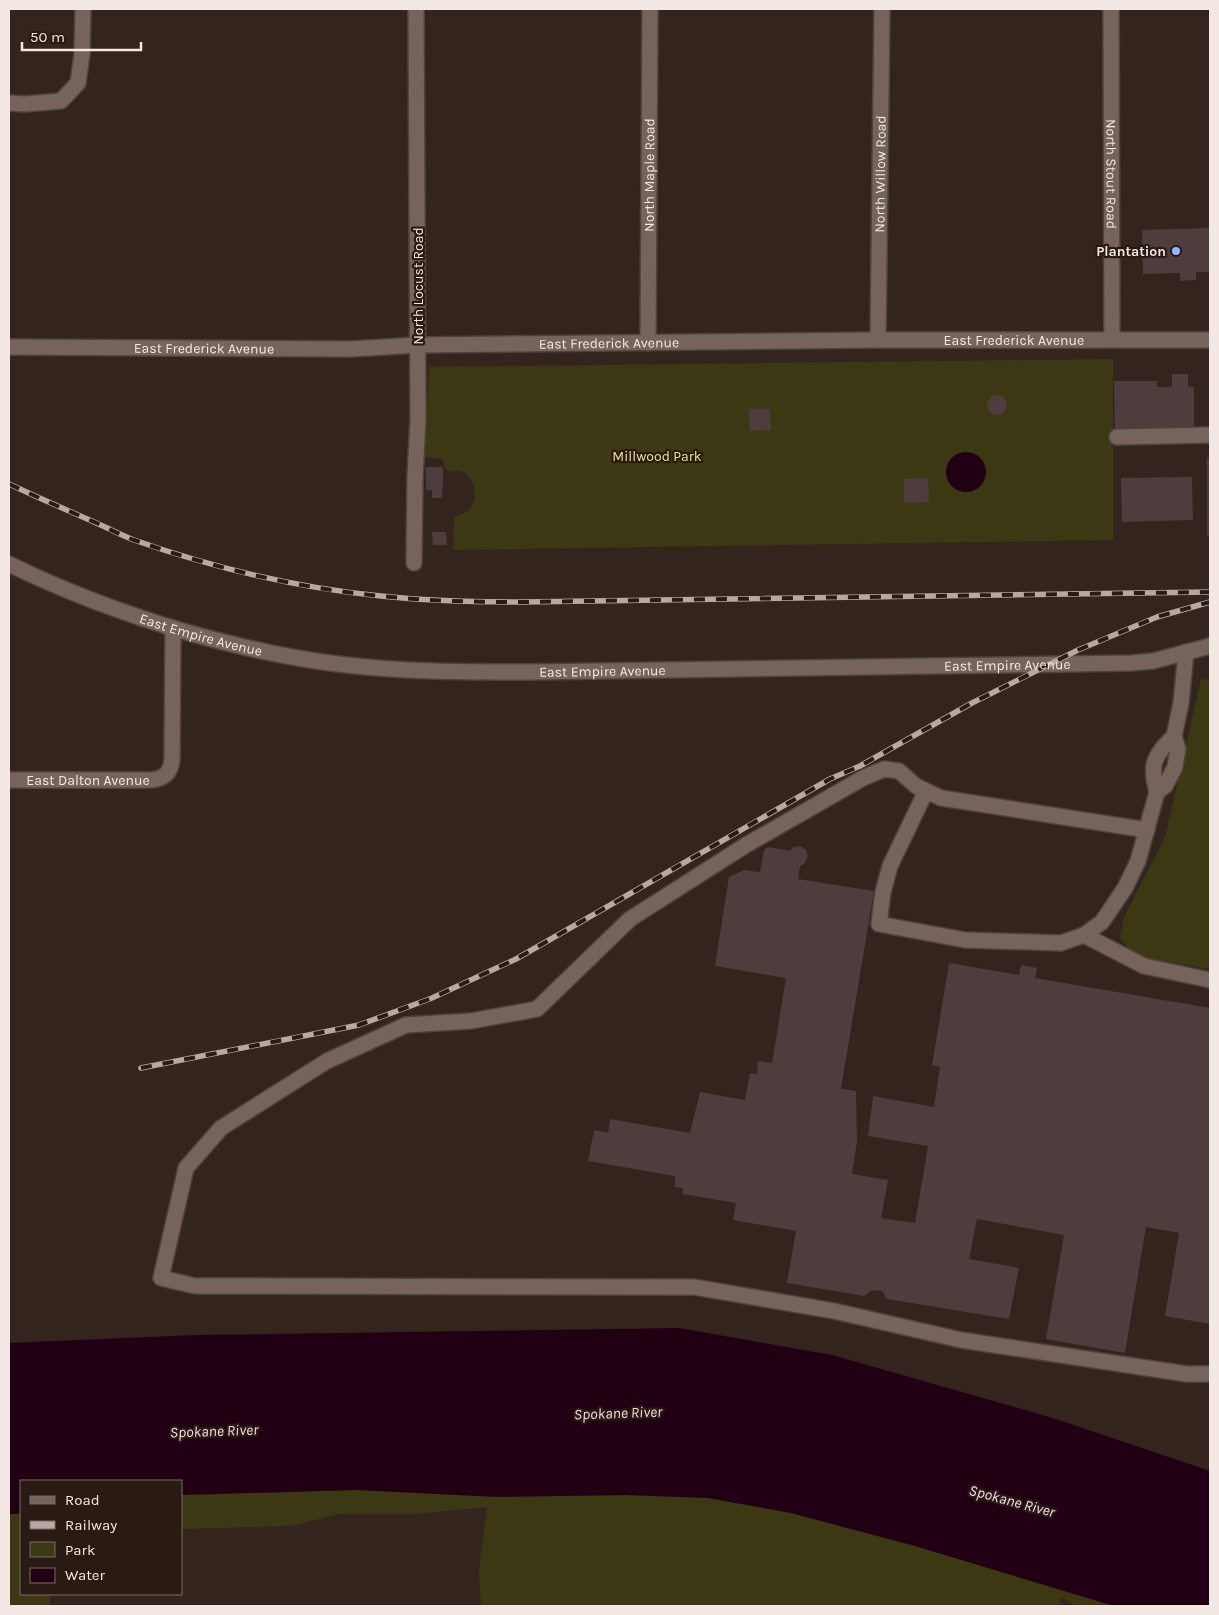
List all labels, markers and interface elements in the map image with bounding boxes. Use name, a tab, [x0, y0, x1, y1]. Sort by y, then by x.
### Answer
scale bar	[22, 20, 141, 52]
text: 50 m	[30, 28, 65, 46]
street label: North Willow Road	[871, 115, 890, 233]
street label: North Maple Road	[641, 118, 658, 232]
street label: North Stout Road	[1102, 119, 1120, 229]
street label: North Locust Road	[410, 227, 427, 345]
place label: Plantation	[1096, 243, 1166, 260]
marker: Plantation	[1170, 245, 1182, 257]
street label: East Frederick Avenue	[944, 332, 1084, 349]
street label: East Frederick Avenue	[539, 334, 679, 353]
street label: East Frederick Avenue	[134, 340, 274, 358]
park label: Millwood Park	[612, 448, 702, 465]
street label: East Empire Avenue	[137, 610, 264, 660]
street label: East Empire Avenue	[944, 656, 1071, 675]
street label: East Empire Avenue	[539, 662, 666, 681]
street label: East Dalton Avenue	[26, 772, 150, 789]
water label: Spokane River	[574, 1402, 663, 1424]
water label: Spokane River	[170, 1420, 259, 1442]
legend	[20, 1480, 182, 1595]
water label: Spokane River	[967, 1481, 1058, 1521]
text: Road	[65, 1491, 100, 1509]
text: Railway	[65, 1516, 117, 1534]
text: Park	[65, 1541, 95, 1559]
text: Water	[65, 1566, 106, 1584]

